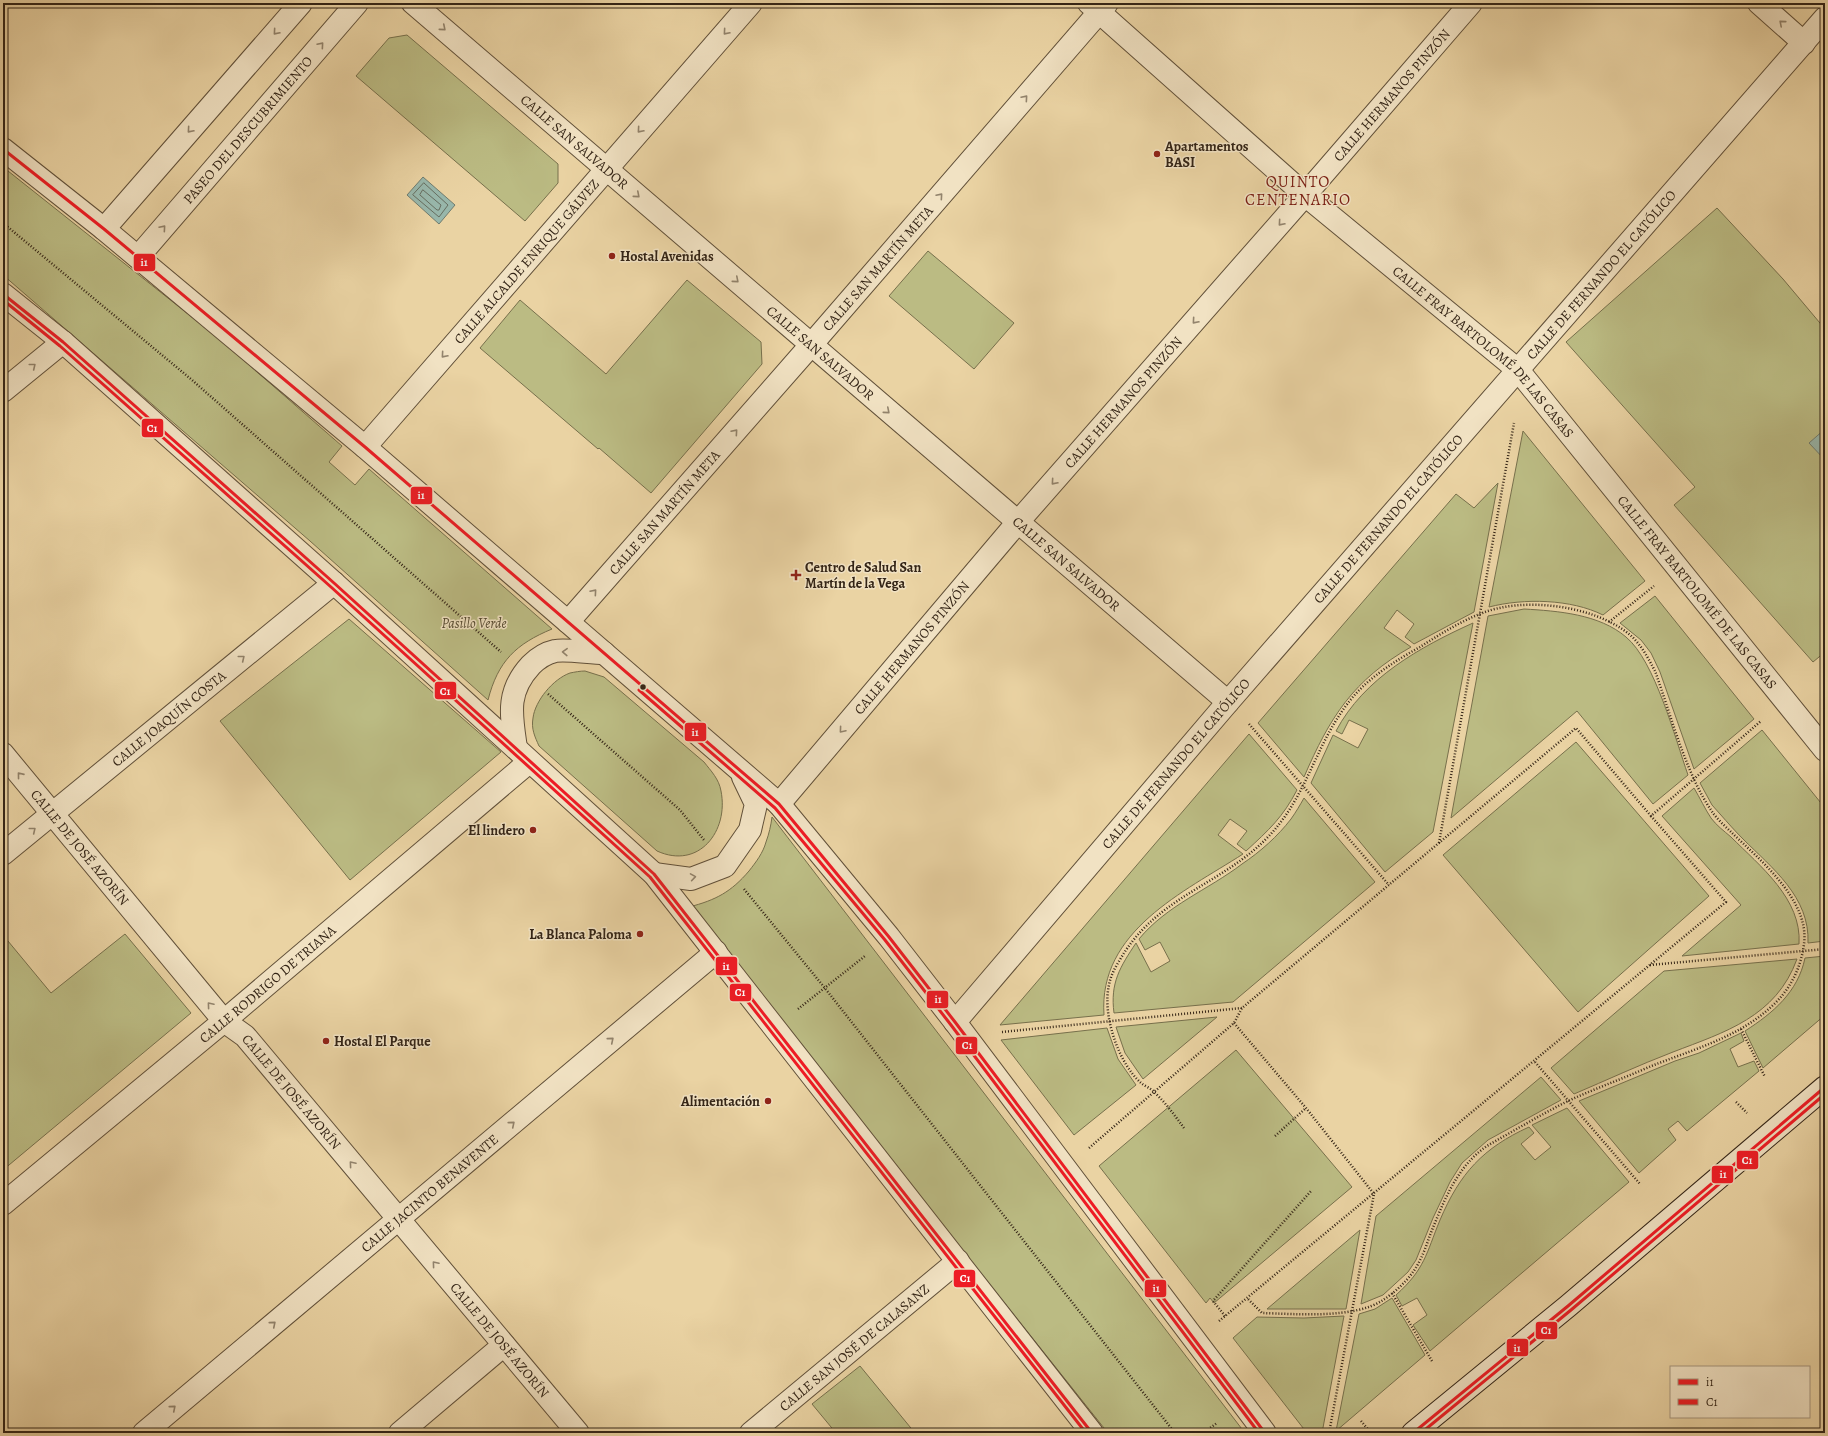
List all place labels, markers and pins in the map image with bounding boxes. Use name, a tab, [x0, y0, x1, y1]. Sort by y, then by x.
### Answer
place label: Apartamentos BASI	[1164, 137, 1249, 172]
marker: Apartamentos BASI	[1152, 149, 1162, 159]
place label: Hostal Avenidas	[620, 247, 714, 266]
marker: Hostal Avenidas	[607, 251, 617, 261]
place label: Centro de Salud San Martín de la Vega	[805, 558, 922, 593]
marker: Centro de Salud San Martín de la Vega	[790, 569, 802, 581]
unlabelled marker	[638, 682, 648, 692]
place label: El lindero	[468, 821, 525, 840]
marker: El lindero	[528, 825, 538, 835]
place label: La Blanca Paloma	[529, 925, 632, 944]
marker: La Blanca Paloma	[635, 929, 645, 939]
place label: Hostal El Parque	[334, 1032, 431, 1051]
marker: Hostal El Parque	[321, 1036, 331, 1046]
place label: Alimentación	[680, 1092, 760, 1111]
marker: Alimentación	[763, 1096, 773, 1106]

